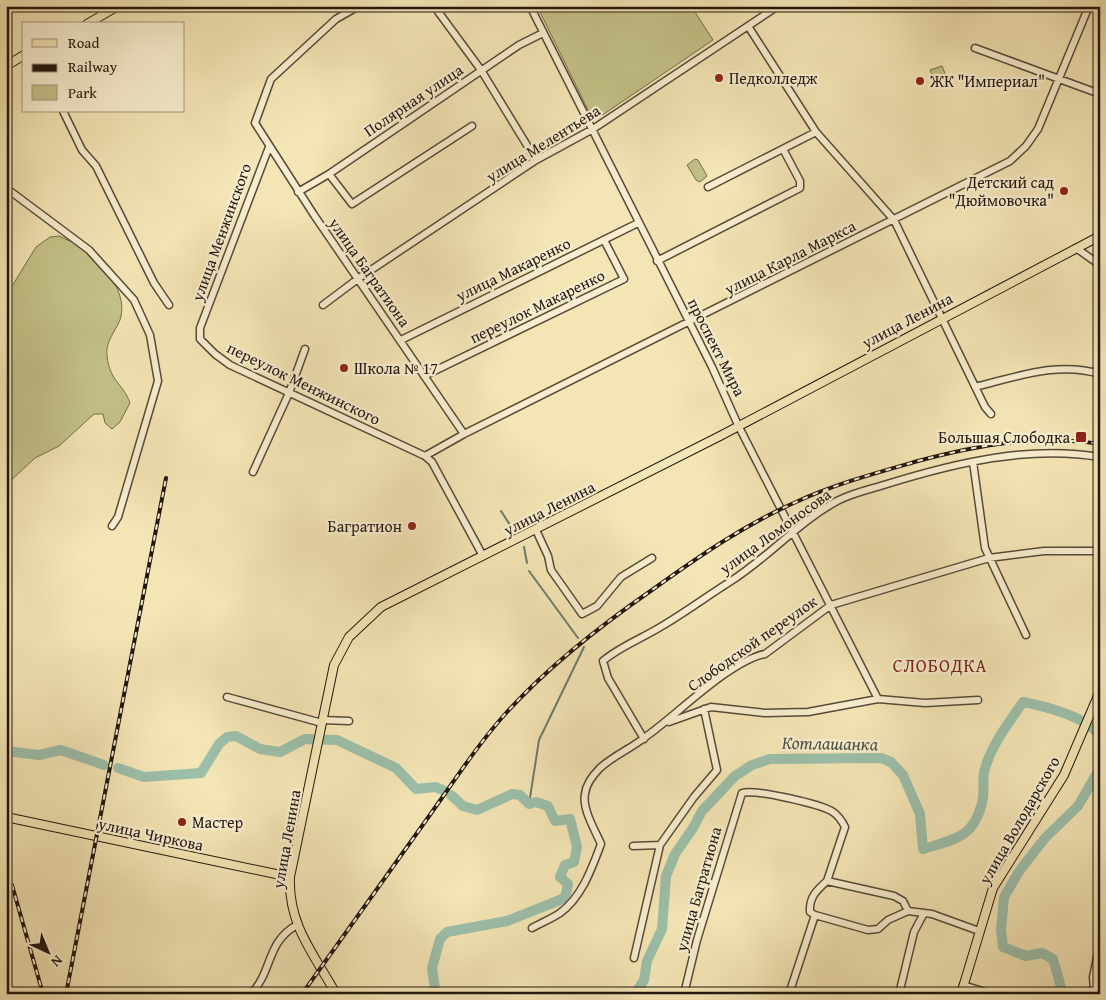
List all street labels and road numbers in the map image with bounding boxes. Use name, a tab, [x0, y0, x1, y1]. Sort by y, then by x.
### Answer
street label: Полярная улица	[358, 57, 468, 142]
street label: улица Мелентьева	[480, 98, 605, 188]
street label: улица Менжинского	[185, 160, 257, 305]
street label: улица Багратиона	[323, 212, 417, 332]
street label: улица Карла Маркса	[719, 213, 860, 301]
street label: улица Макаренко	[451, 231, 574, 308]
street label: переулок Макаренко	[465, 263, 609, 349]
street label: улица Ленина	[856, 286, 957, 355]
street label: проспект Мира	[682, 294, 752, 401]
street label: переулок Менжинского	[223, 335, 385, 431]
street label: улица Ленина	[498, 474, 599, 542]
street label: улица Ломоносова	[713, 482, 836, 580]
street label: Слободской переулок	[682, 589, 822, 697]
street label: улица Володарского	[972, 751, 1065, 889]
street label: улица Ленина	[265, 787, 307, 891]
street label: улица Чиркова	[95, 811, 206, 857]
street label: улица Багратиона	[668, 823, 727, 955]

